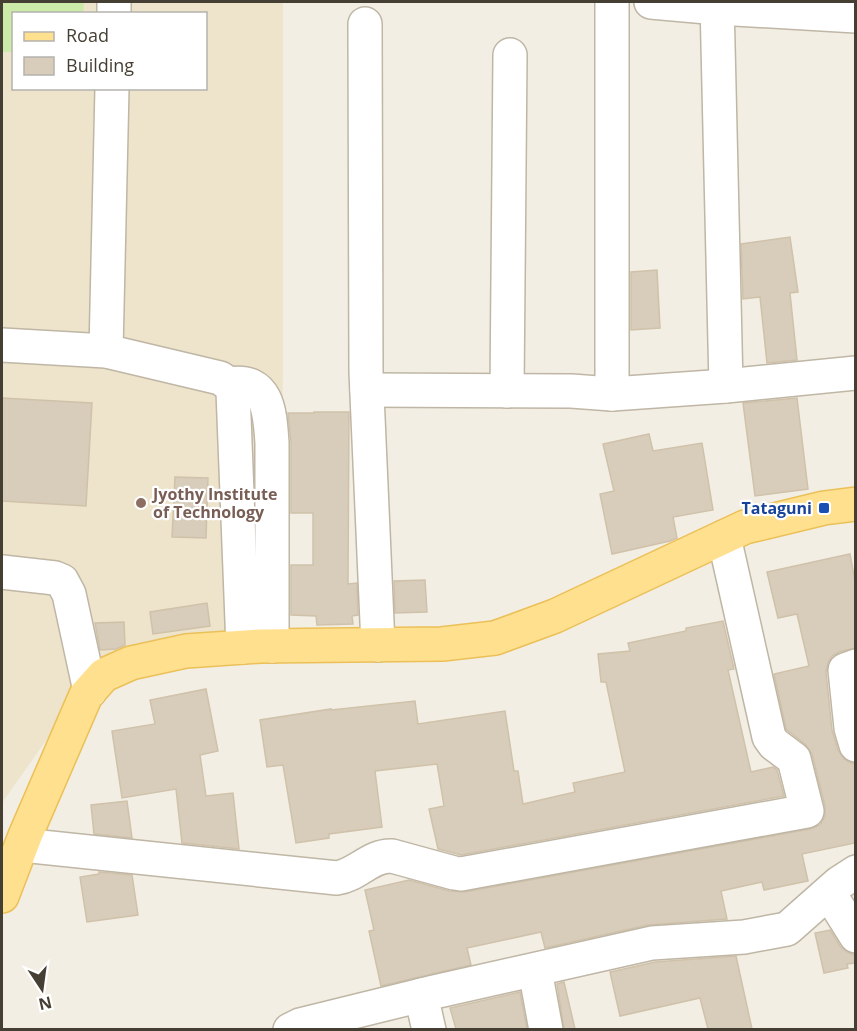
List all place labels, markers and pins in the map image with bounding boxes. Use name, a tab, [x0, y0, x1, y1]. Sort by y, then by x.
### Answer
place label: Jyothy Institute of Technology	[151, 483, 277, 523]
marker: Jyothy Institute of Technology	[134, 496, 148, 510]
place label: Tataguni	[742, 497, 812, 519]
marker: Tataguni	[817, 501, 831, 515]

